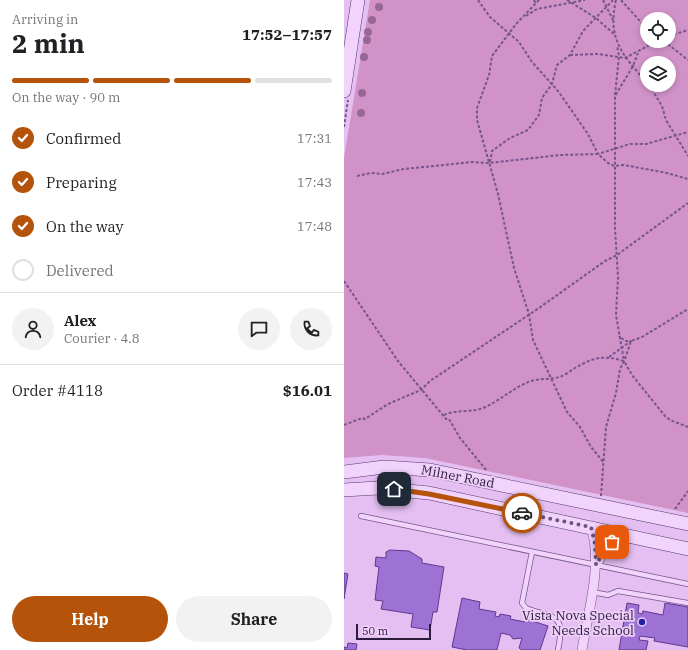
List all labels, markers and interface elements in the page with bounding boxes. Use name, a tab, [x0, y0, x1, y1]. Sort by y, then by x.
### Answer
text: Arriving in	[12, 11, 78, 28]
map controls	[640, 12, 676, 92]
button: locate	[640, 12, 676, 48]
text: 17:52–17:57	[242, 25, 332, 44]
text: 2 min	[12, 26, 85, 60]
button: layers	[640, 56, 676, 92]
text: On the way · 90 m	[12, 89, 120, 106]
icon: check	[12, 127, 34, 149]
text: Confirmed	[46, 129, 121, 148]
text: 17:31	[297, 130, 332, 147]
icon: check	[12, 171, 34, 193]
text: Preparing	[46, 173, 117, 192]
text: 17:43	[297, 174, 332, 191]
icon: check	[12, 215, 34, 237]
text: On the way	[46, 217, 124, 236]
text: 17:48	[297, 218, 332, 235]
text: Delivered	[46, 261, 114, 280]
button: person	[12, 308, 54, 350]
button: chat	[238, 308, 280, 350]
button: phone	[290, 308, 332, 350]
text: Alex	[64, 311, 96, 330]
text: Courier · 4.8	[64, 330, 140, 347]
text: Order #4118	[12, 381, 103, 400]
text: $16.01	[283, 381, 332, 400]
street label: Milner Road	[420, 461, 496, 492]
pin	[377, 472, 411, 506]
icon: home	[383, 478, 405, 500]
courier	[502, 493, 542, 533]
icon: car	[511, 502, 533, 524]
pin	[595, 525, 629, 559]
icon: bag	[601, 531, 623, 553]
button: Help	[12, 596, 168, 642]
button: Share	[176, 596, 332, 642]
place label: Vista Nova Special Needs School	[522, 607, 634, 639]
marker: Vista Nova Special Needs School	[637, 617, 647, 627]
scale bar	[356, 622, 431, 641]
text: 50 m	[362, 624, 388, 638]

